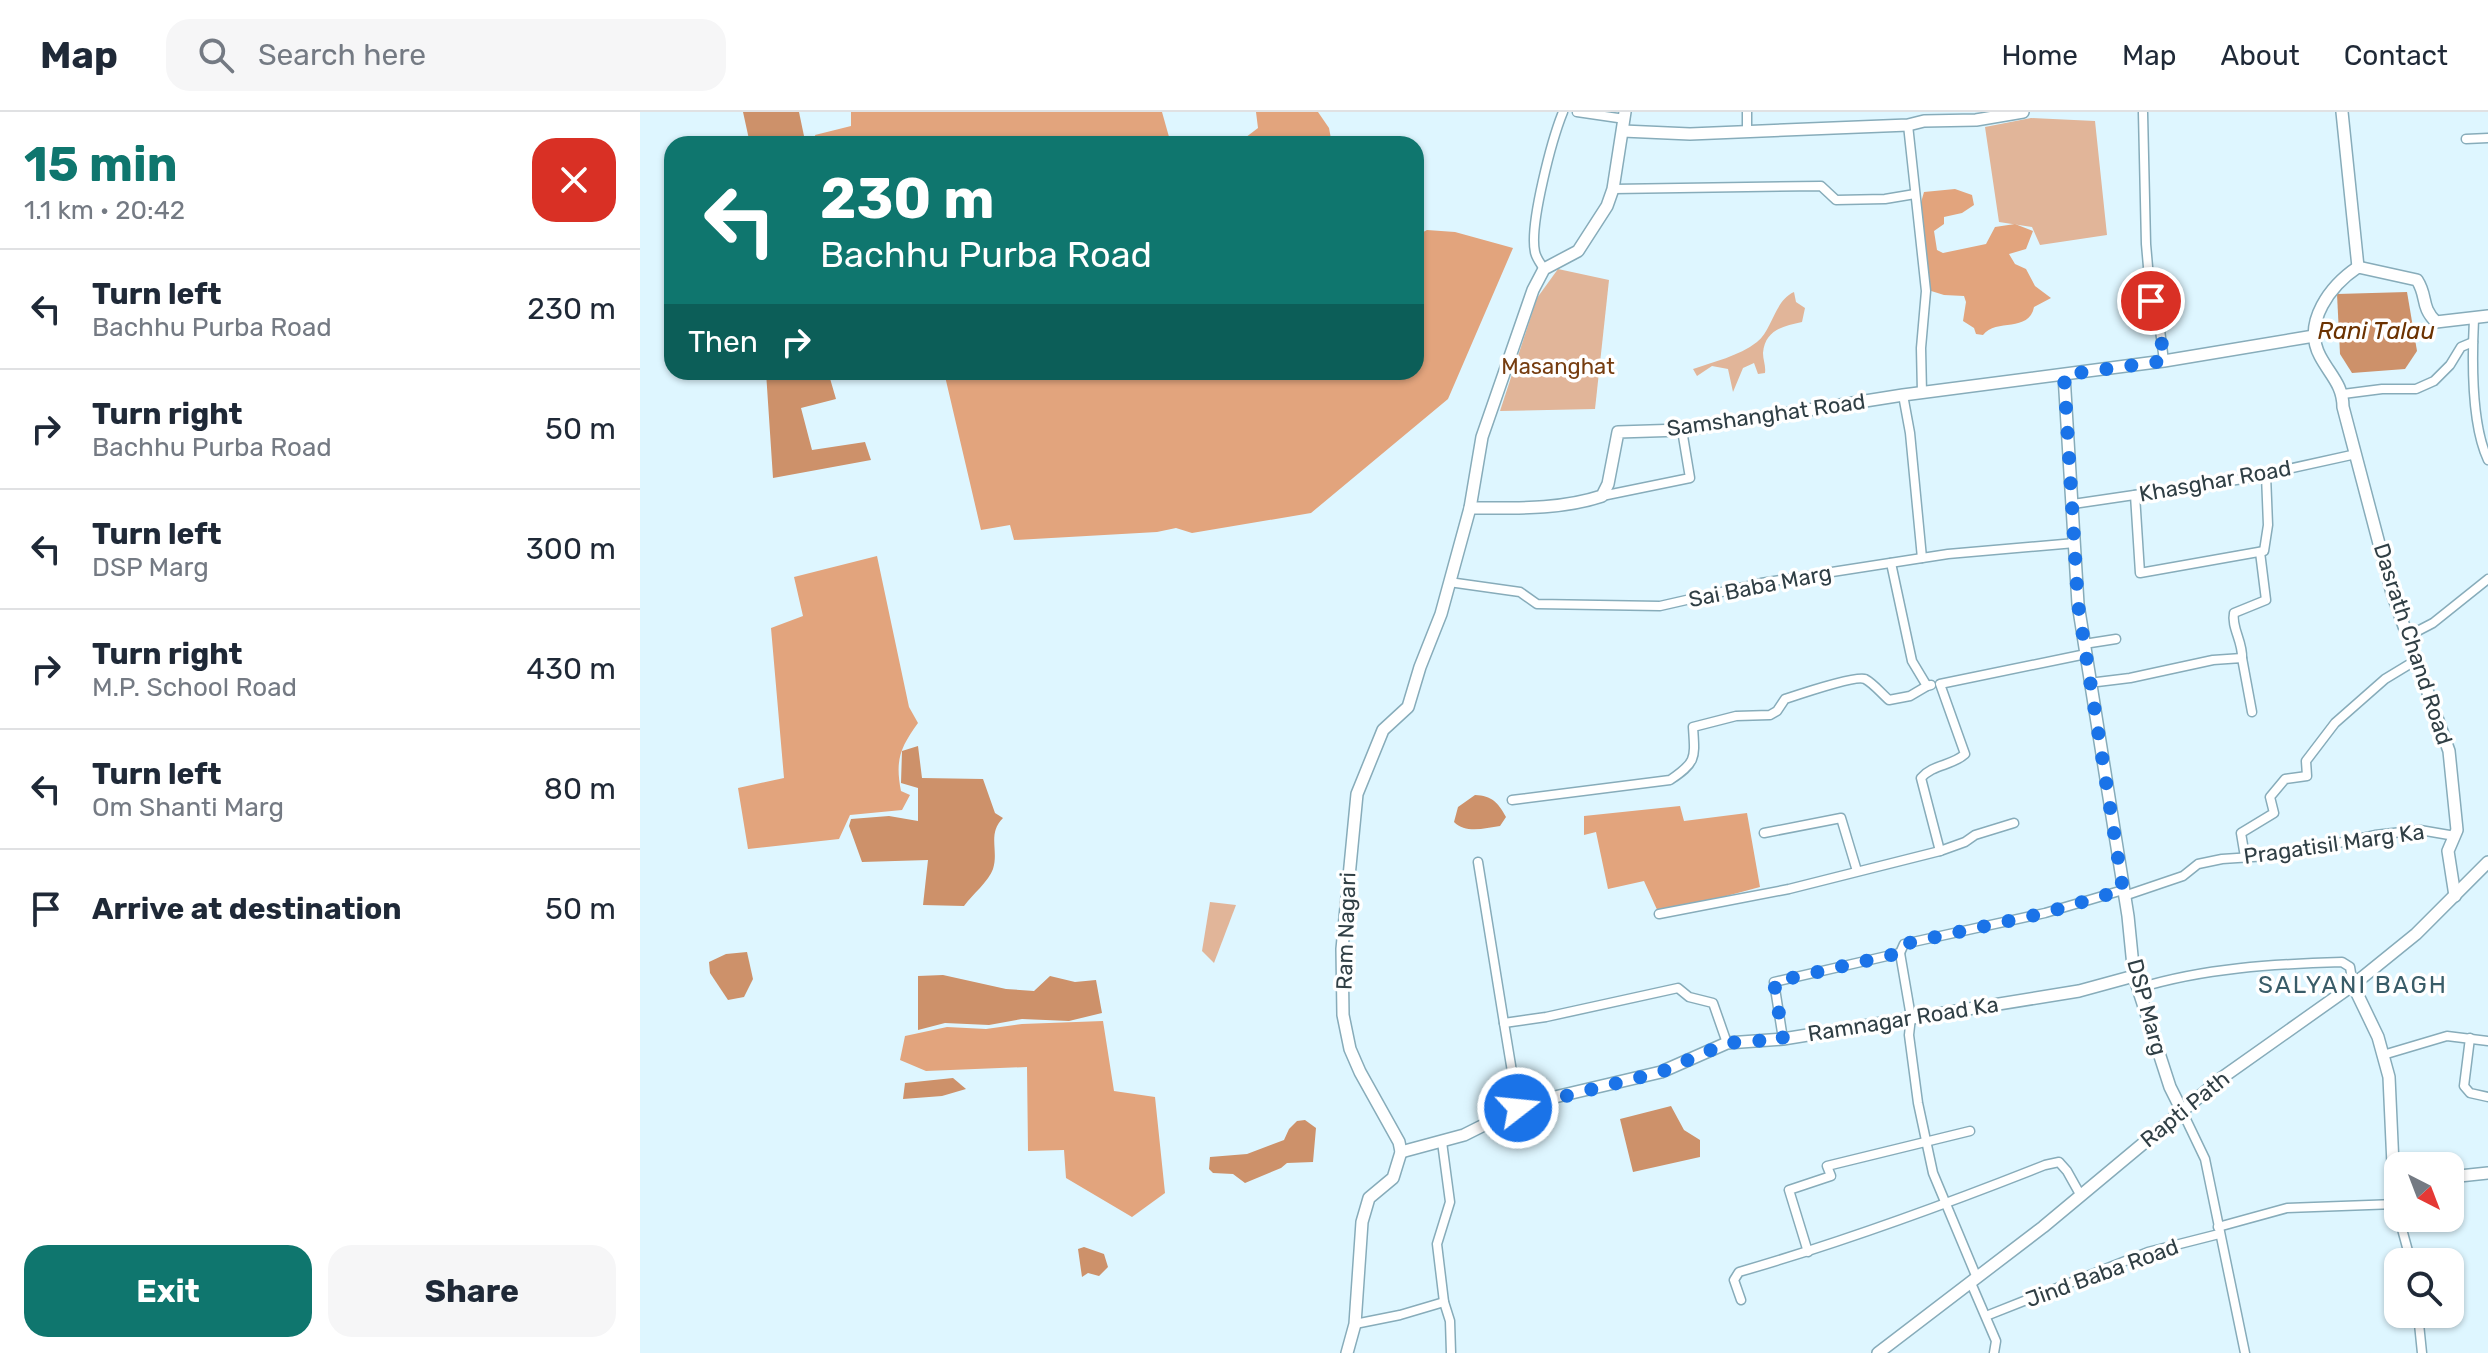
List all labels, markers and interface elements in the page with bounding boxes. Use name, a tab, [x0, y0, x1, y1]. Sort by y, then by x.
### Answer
search box	[166, 19, 726, 91]
text: Map	[40, 32, 118, 78]
icon: search	[194, 33, 238, 77]
text: Search here	[258, 37, 426, 73]
text: Home	[2001, 39, 2078, 72]
text: Map	[2122, 39, 2176, 72]
text: About	[2220, 39, 2300, 72]
text: Contact	[2344, 39, 2448, 72]
text: 15 min	[24, 136, 178, 193]
button: close	[532, 138, 616, 222]
text: 230 m	[820, 166, 995, 232]
icon: left	[688, 168, 792, 272]
text: 1.1 km · 20:42	[24, 195, 185, 226]
text: Bachhu Purba Road	[820, 233, 1152, 276]
pin	[2117, 267, 2185, 335]
text: Turn left	[92, 276, 222, 312]
icon: arrive	[2129, 279, 2173, 323]
icon: left	[24, 287, 68, 331]
text: 230 m	[527, 291, 616, 327]
text: Bachhu Purba Road	[92, 312, 332, 343]
water label: Rani Talau	[2317, 317, 2435, 345]
icon: right	[774, 320, 818, 364]
text: Then	[688, 324, 758, 360]
park label: Masanghat	[1501, 353, 1615, 380]
street label: Samshanghat Road	[1665, 388, 1867, 442]
text: Turn right	[92, 396, 243, 432]
icon: right	[24, 407, 68, 451]
text: 50 m	[545, 411, 616, 447]
text: Bachhu Purba Road	[92, 432, 332, 463]
street label: Khasghar Road	[2137, 454, 2293, 508]
text: Turn left	[92, 516, 222, 552]
icon: left	[24, 527, 68, 571]
text: 300 m	[526, 531, 616, 567]
street label: Dasrath Chand Road	[2368, 540, 2458, 748]
text: DSP Marg	[92, 552, 209, 583]
street label: Sai Baba Marg	[1686, 559, 1834, 613]
text: Turn right	[92, 636, 243, 672]
icon: right	[24, 647, 68, 691]
text: 430 m	[526, 651, 616, 687]
text: M.P. School Road	[92, 672, 297, 703]
text: Turn left	[92, 756, 222, 792]
icon: left	[24, 767, 68, 811]
text: 80 m	[544, 771, 616, 807]
text: Om Shanti Marg	[92, 792, 284, 823]
street label: Pragatisil Marg Ka	[2242, 818, 2426, 870]
street label: Ram Nagari	[1330, 872, 1362, 990]
icon: arrive	[24, 887, 68, 931]
text: Arrive at destination	[92, 891, 402, 927]
text: 50 m	[545, 891, 616, 927]
street label: DSP Marg	[2121, 956, 2173, 1058]
district label: SALYANI BAGH	[2258, 971, 2448, 999]
street label: Ramnagar Road Ka	[1806, 991, 2000, 1047]
street label: Rapti Path	[2135, 1065, 2235, 1153]
position arrow	[1476, 1066, 1560, 1150]
north arrow	[2384, 1152, 2464, 1232]
map controls	[2384, 1152, 2464, 1328]
street label: Jind Baba Road	[2022, 1233, 2182, 1313]
button: Exit	[24, 1245, 312, 1337]
button: Share	[328, 1245, 616, 1337]
button: search	[2384, 1248, 2464, 1328]

